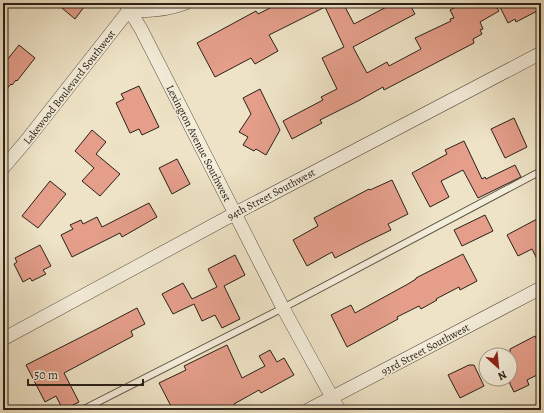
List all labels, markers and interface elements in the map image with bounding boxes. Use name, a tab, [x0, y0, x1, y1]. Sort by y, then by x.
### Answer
street label: Lakewood Boulevard Southwest	[20, 26, 119, 148]
street label: Lexington Avenue Southwest	[163, 82, 235, 205]
street label: 94th Street Southwest	[225, 165, 318, 224]
street label: 93rd Street Southwest	[378, 320, 472, 379]
north arrow	[478, 347, 518, 387]
scale bar	[28, 361, 143, 387]
text: 50 m	[34, 367, 58, 383]
text: N	[495, 367, 509, 384]

